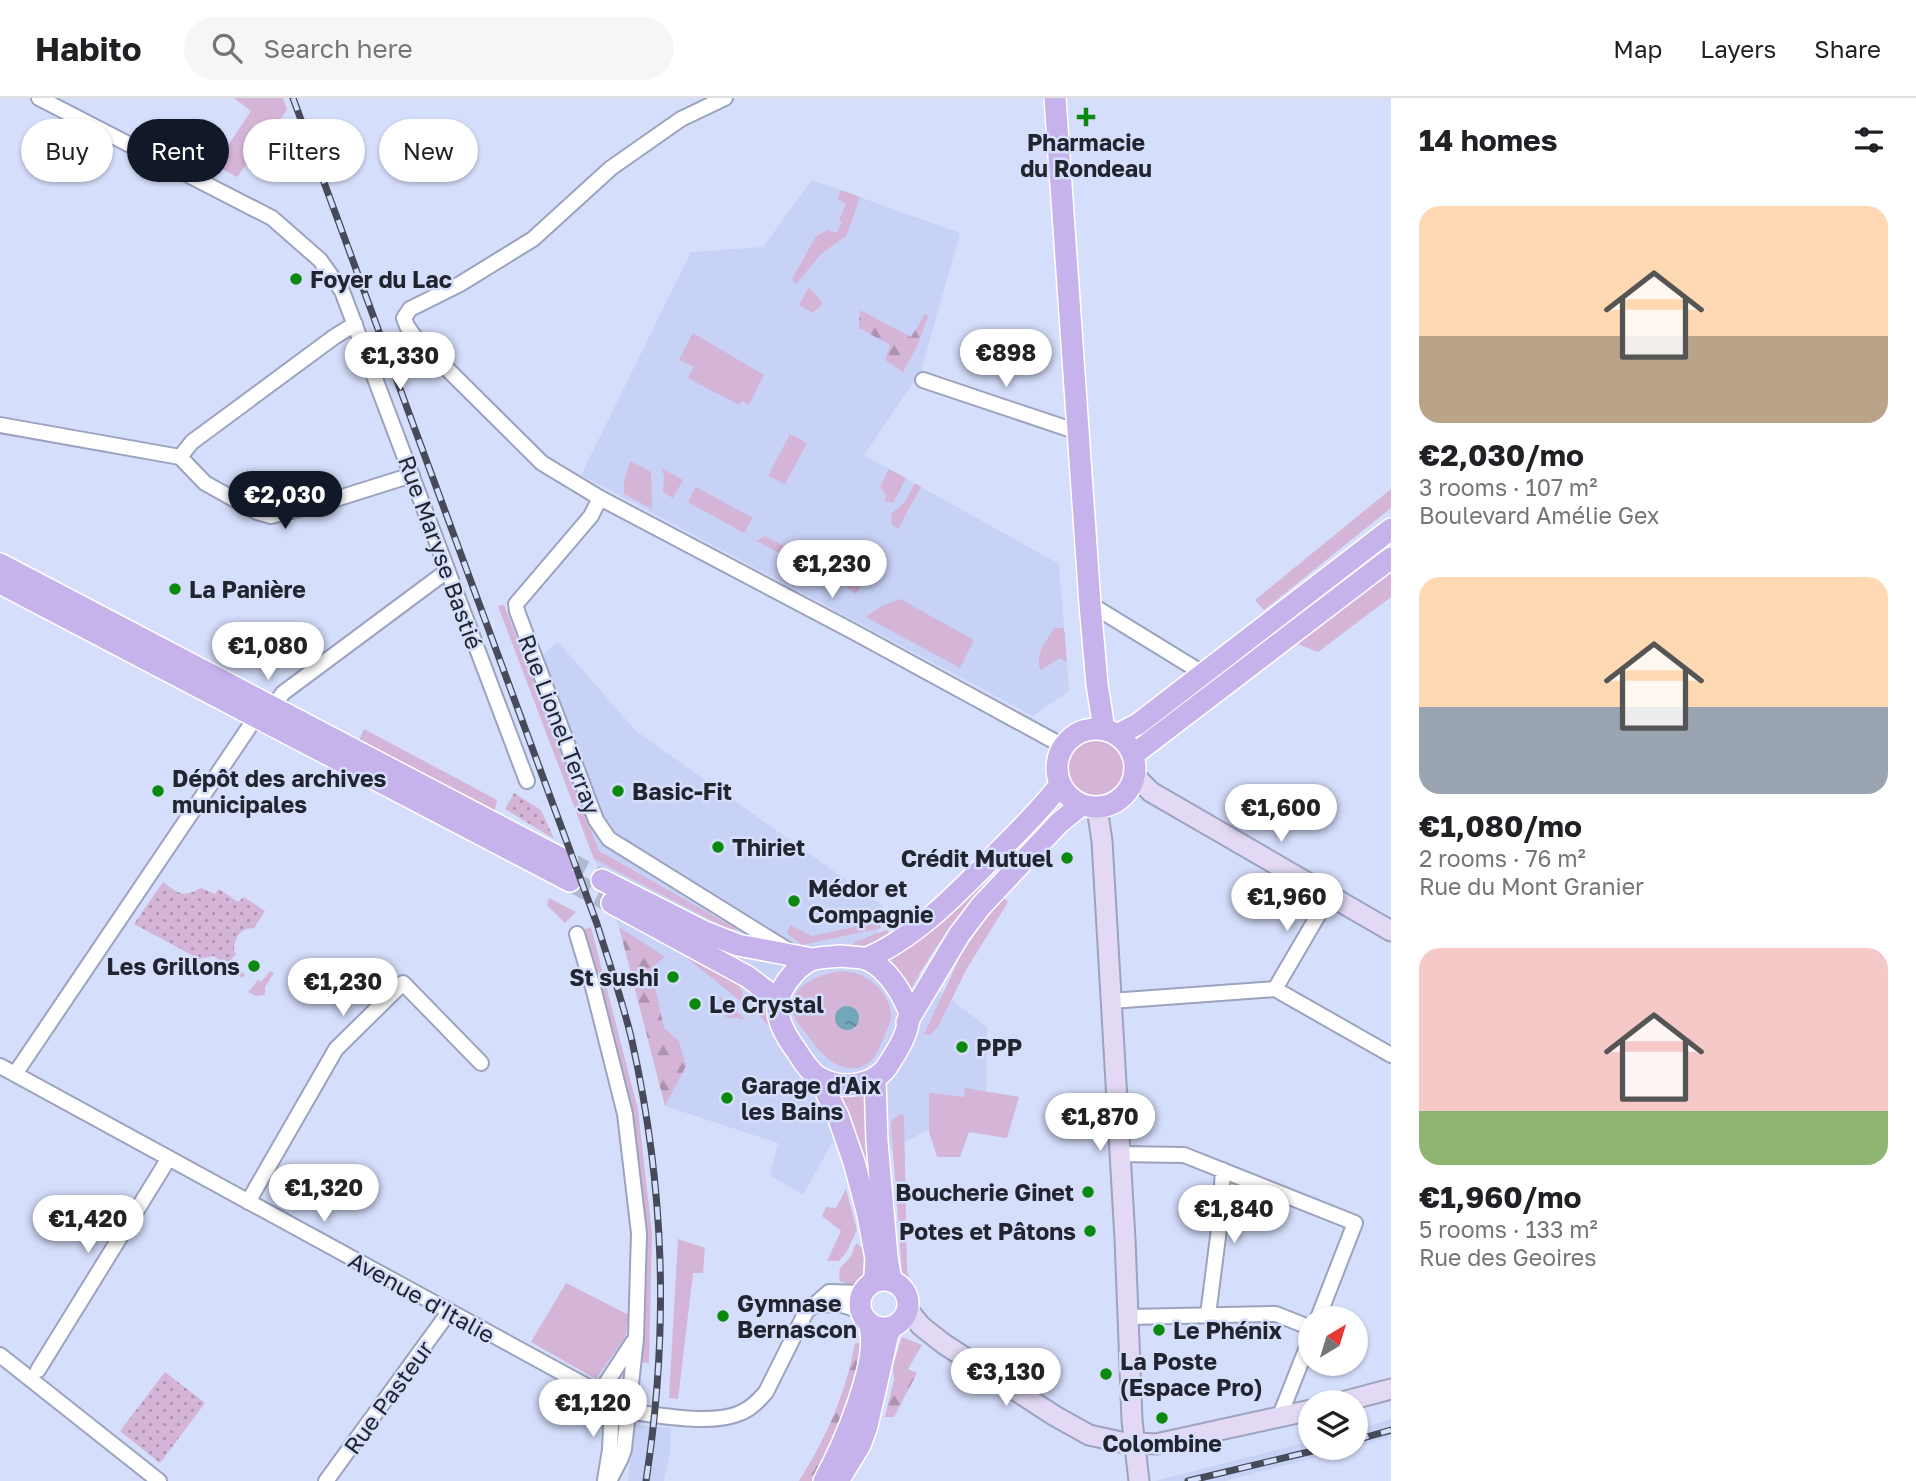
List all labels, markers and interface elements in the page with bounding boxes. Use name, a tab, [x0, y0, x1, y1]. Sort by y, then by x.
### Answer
search box	[184, 17, 674, 80]
text: Habito	[35, 29, 142, 68]
icon: search	[208, 29, 246, 67]
text: Search here	[264, 33, 413, 64]
text: Map	[1613, 34, 1662, 63]
text: Layers	[1700, 34, 1776, 63]
text: Share	[1814, 34, 1881, 63]
marker: Pharmacie du Rondeau	[1078, 109, 1094, 125]
chip: Buy	[21, 119, 113, 182]
chip: Rent	[127, 119, 229, 182]
chip: Filters	[243, 119, 365, 182]
chip: New	[379, 119, 478, 182]
icon: filters	[1850, 121, 1888, 159]
text: 14 homes	[1419, 122, 1558, 158]
place label: Pharmacie du Rondeau	[1020, 128, 1152, 182]
icon: home	[1591, 252, 1717, 378]
place label: Foyer du Lac	[310, 265, 452, 293]
marker: Foyer du Lac	[288, 271, 304, 287]
pin: €898	[965, 330, 1047, 389]
pin: €1,330	[343, 332, 457, 392]
text: €898	[976, 338, 1036, 366]
text: €1,330	[361, 341, 439, 369]
text: €2,030/mo	[1419, 437, 1584, 473]
street label: Rue Maryse Bastié	[393, 451, 489, 653]
pin: €2,030	[228, 472, 342, 531]
text: 3 rooms · 107 m²	[1419, 473, 1597, 501]
text: €2,030	[244, 480, 326, 508]
text: Boulevard Amélie Gex	[1419, 501, 1659, 529]
pin: €1,230	[775, 540, 889, 600]
text: €1,230	[793, 549, 871, 577]
place label: La Panière	[189, 575, 306, 603]
marker: La Panière	[167, 581, 183, 597]
pin: €1,080	[211, 622, 325, 682]
icon: home	[1591, 623, 1717, 749]
street label: Rue Lionel Terray	[513, 630, 607, 818]
text: €1,080	[228, 631, 308, 659]
place label: Dépôt des archives municipales	[172, 764, 386, 818]
place label: Basic-Fit	[632, 777, 732, 805]
marker: Dépôt des archives municipales	[150, 783, 166, 799]
marker: Basic-Fit	[610, 783, 626, 799]
pin: €1,600	[1224, 784, 1338, 844]
text: €1,600	[1241, 793, 1321, 821]
text: €1,080/mo	[1419, 808, 1582, 844]
place label: Thiriet	[732, 833, 805, 861]
marker: Thiriet	[710, 839, 726, 855]
place label: Crédit Mutuel	[901, 844, 1053, 872]
text: 2 rooms · 76 m²	[1419, 844, 1586, 872]
marker: Crédit Mutuel	[1059, 850, 1075, 866]
text: Rue du Mont Granier	[1419, 872, 1644, 900]
place label: Médor et Compagnie	[808, 874, 934, 928]
pin: €1,960	[1230, 874, 1344, 933]
text: €1,960	[1247, 882, 1327, 910]
marker: Médor et Compagnie	[786, 893, 802, 909]
place label: Les Grillons	[107, 952, 240, 980]
marker: Les Grillons	[246, 958, 262, 974]
pin: €1,230	[286, 958, 400, 1018]
place label: St sushi	[569, 963, 659, 991]
text: €1,230	[304, 967, 382, 995]
marker: St sushi	[665, 969, 681, 985]
place label: Le Crystal	[709, 990, 824, 1018]
icon: home	[1591, 994, 1717, 1120]
marker: Le Crystal	[687, 996, 703, 1012]
place label: PPP	[976, 1033, 1022, 1061]
marker: PPP	[954, 1039, 970, 1055]
place label: Garage d'Aix les Bains	[741, 1071, 881, 1125]
marker: Garage d'Aix les Bains	[719, 1090, 735, 1106]
pin: €1,870	[1043, 1094, 1157, 1153]
text: €1,870	[1061, 1102, 1139, 1130]
pin: €1,320	[267, 1164, 381, 1224]
text: €1,320	[285, 1173, 363, 1201]
place label: Boucherie Ginet	[895, 1178, 1074, 1206]
text: €1,960/mo	[1419, 1179, 1581, 1215]
marker: Boucherie Ginet	[1080, 1184, 1096, 1200]
pin: €1,840	[1177, 1186, 1291, 1245]
text: €1,840	[1194, 1194, 1274, 1222]
pin: €1,420	[31, 1196, 145, 1255]
text: €1,420	[49, 1204, 127, 1232]
text: 5 rooms · 133 m²	[1419, 1215, 1598, 1243]
place label: Potes et Pâtons	[899, 1217, 1076, 1245]
marker: Potes et Pâtons	[1082, 1223, 1098, 1239]
text: Rue des Geoires	[1419, 1243, 1596, 1271]
street label: Avenue d'Italie	[344, 1245, 500, 1349]
place label: Gymnase Bernascon	[737, 1289, 857, 1343]
north arrow	[1298, 1306, 1368, 1376]
map controls	[1298, 1306, 1368, 1460]
marker: Gymnase Bernascon	[715, 1308, 731, 1324]
place label: Le Phénix	[1173, 1316, 1283, 1344]
marker: Le Phénix	[1151, 1322, 1167, 1338]
street label: Rue Pasteur	[337, 1335, 439, 1459]
place label: La Poste (Espace Pro)	[1120, 1347, 1263, 1401]
pin: €3,130	[949, 1348, 1063, 1408]
text: €3,130	[967, 1357, 1045, 1385]
marker: La Poste (Espace Pro)	[1098, 1366, 1114, 1382]
pin: €1,120	[536, 1380, 650, 1439]
text: €1,120	[555, 1388, 631, 1416]
button: layers	[1298, 1390, 1368, 1460]
marker: Colombine	[1154, 1410, 1170, 1426]
place label: Colombine	[1102, 1429, 1222, 1457]

